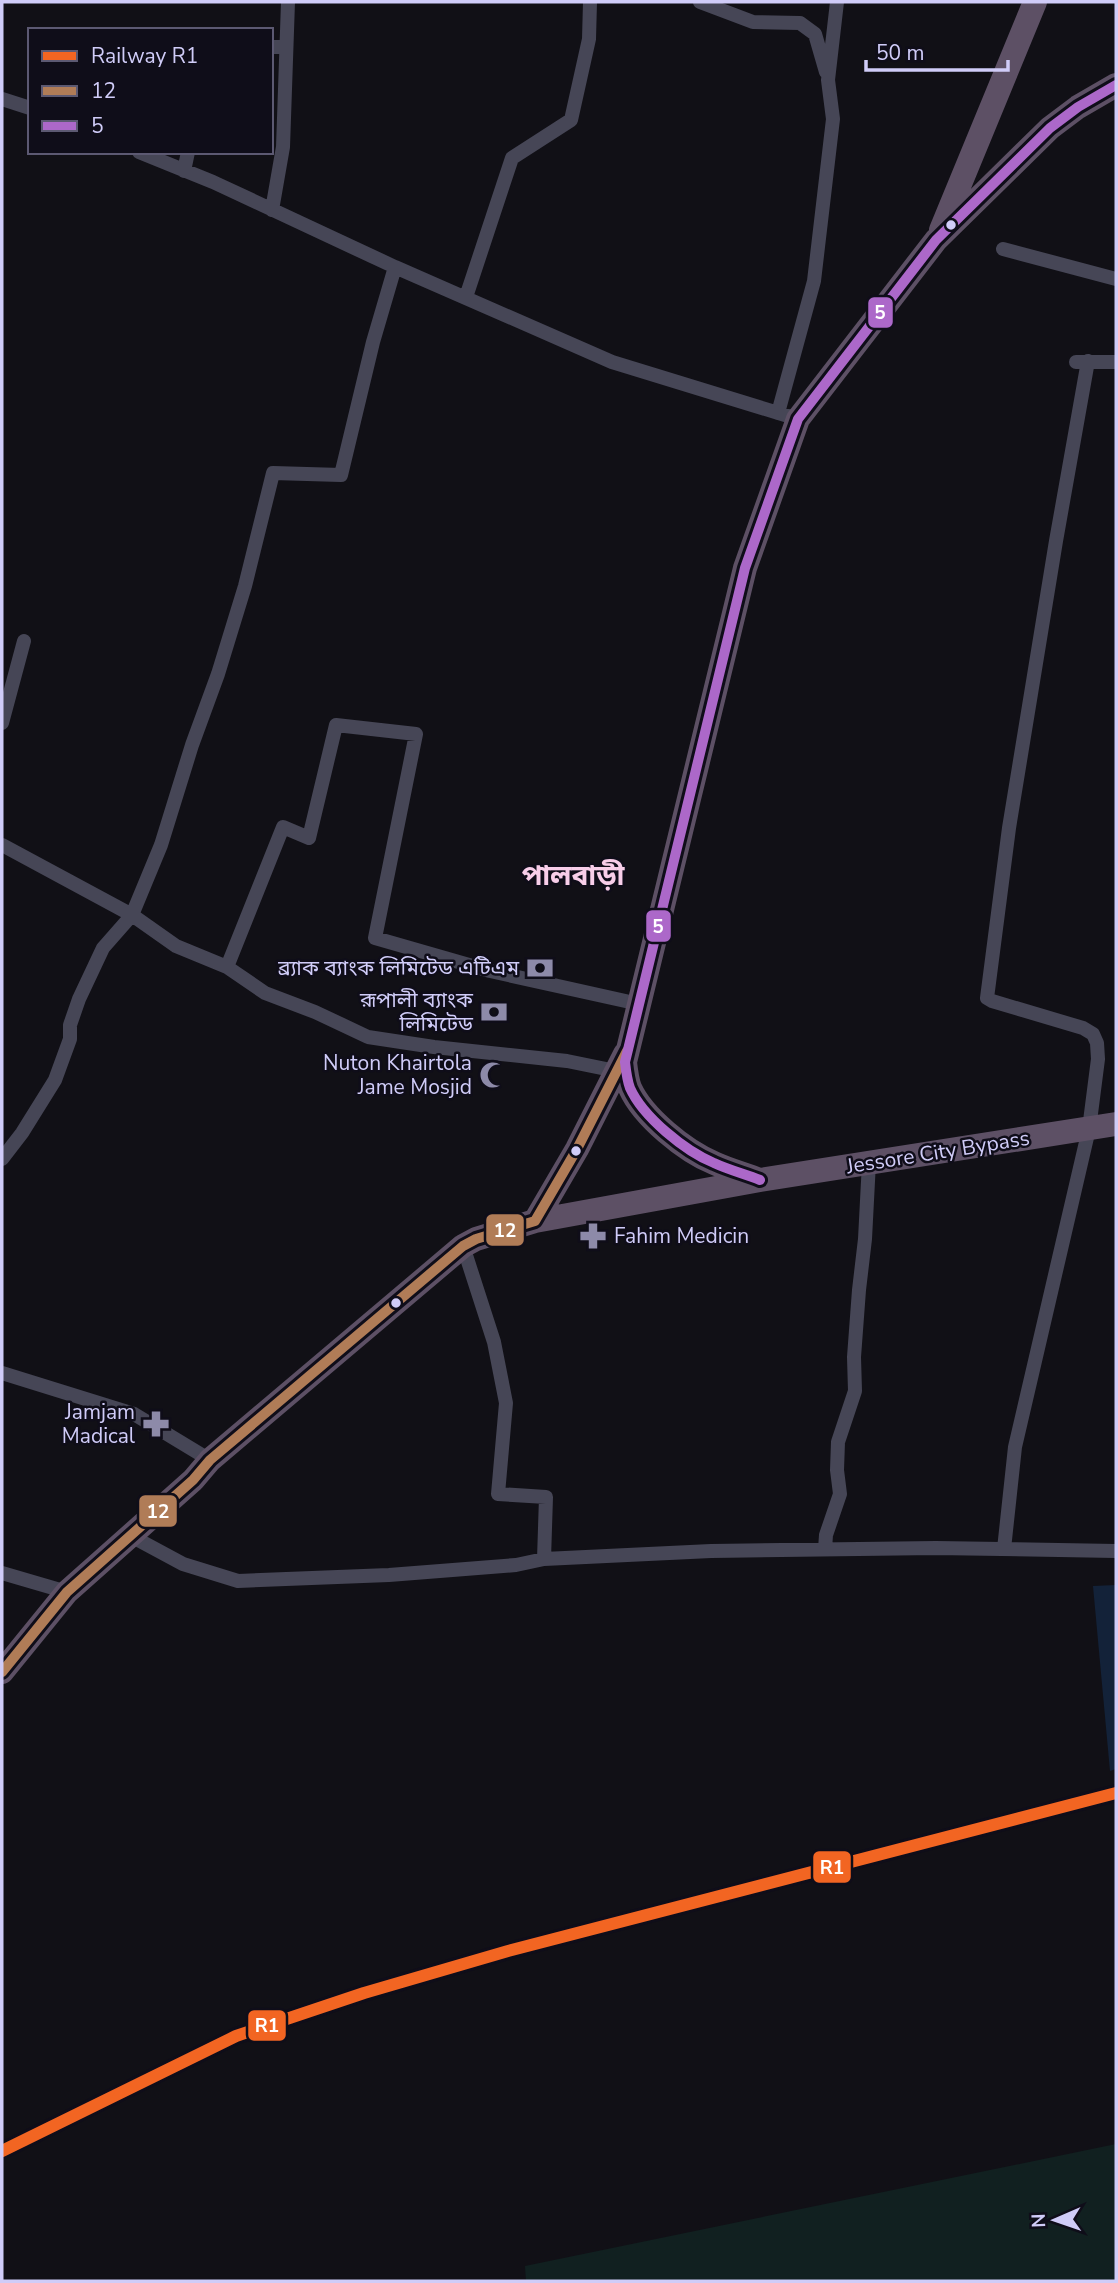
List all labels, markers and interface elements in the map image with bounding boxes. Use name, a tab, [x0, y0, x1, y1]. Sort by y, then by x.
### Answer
legend	[28, 28, 273, 154]
scale bar	[866, 28, 1008, 72]
text: 50 m	[876, 39, 925, 67]
text: Railway R1	[91, 42, 198, 70]
text: 12	[91, 77, 116, 105]
text: 5	[91, 112, 104, 140]
unlabelled marker	[944, 218, 958, 232]
line badge: 5	[867, 296, 894, 329]
text: 5	[874, 300, 886, 326]
district label: পালবাড়ী	[522, 857, 625, 895]
line badge: 5	[645, 909, 672, 943]
text: 5	[652, 914, 664, 940]
bank icon: ব্র্যাক ব্যাংক লিমিটেড এটিএম	[525, 953, 555, 983]
place label: ব্র্যাক ব্যাংক লিমিটেড এটিএম	[277, 954, 520, 982]
place label: রূপালী ব্যাংক লিমিটেড	[359, 986, 474, 1038]
bank icon: রূপালী ব্যাংক লিমিটেড	[479, 997, 509, 1027]
place label: Nuton Khairtola Jame Mosjid	[323, 1049, 472, 1101]
mosque icon: Nuton Khairtola Jame Mosjid	[478, 1060, 508, 1090]
street label: Jessore City Bypass	[843, 1124, 1032, 1180]
unlabelled marker	[569, 1144, 583, 1158]
line badge: 12	[485, 1213, 525, 1247]
text: 12	[494, 1218, 516, 1244]
pharmacy icon: Fahim Medicin	[578, 1221, 608, 1251]
place label: Fahim Medicin	[614, 1222, 749, 1250]
unlabelled marker	[389, 1296, 403, 1310]
place label: Jamjam Madical	[62, 1398, 136, 1450]
pharmacy icon: Jamjam Madical	[141, 1409, 171, 1439]
line badge: 12	[138, 1494, 178, 1528]
text: 12	[147, 1499, 169, 1525]
line badge: R1	[812, 1850, 852, 1884]
text: R1	[820, 1855, 844, 1881]
line badge: R1	[247, 2009, 287, 2042]
text: R1	[255, 2013, 279, 2039]
north arrow	[1020, 2185, 1090, 2255]
text: N	[1026, 2213, 1052, 2228]

